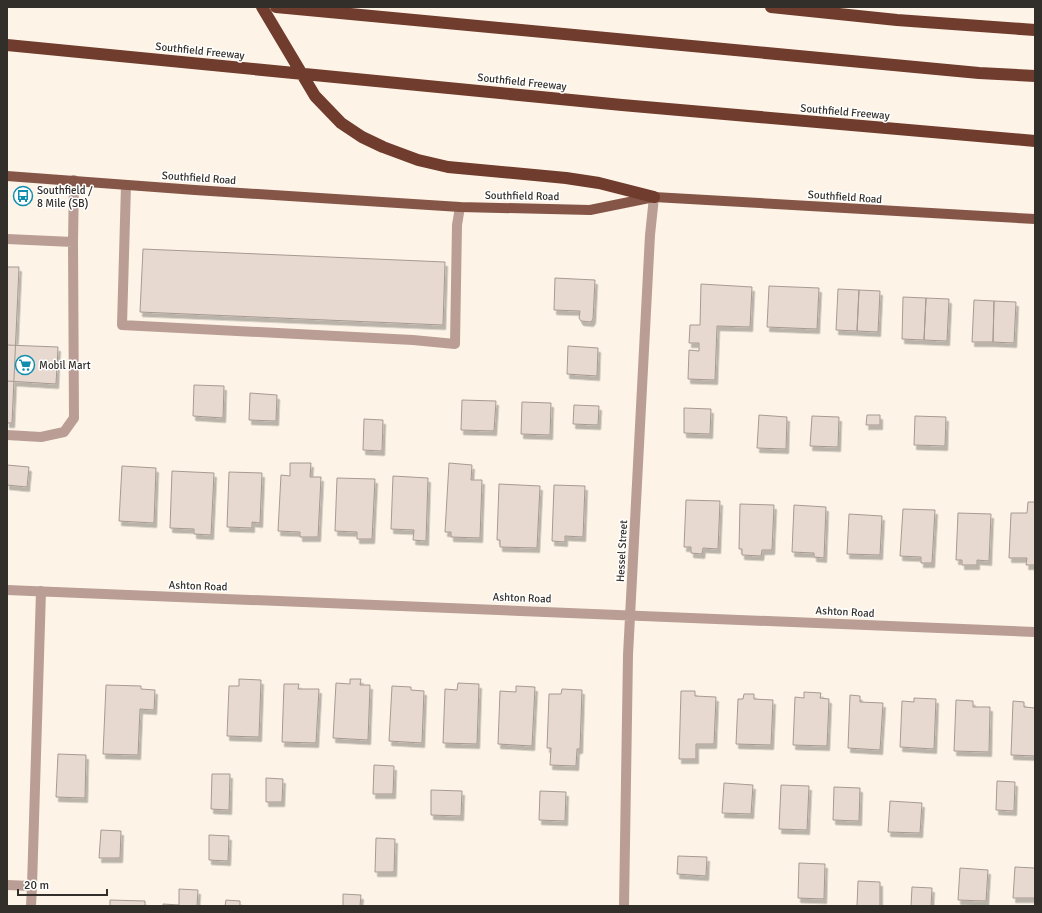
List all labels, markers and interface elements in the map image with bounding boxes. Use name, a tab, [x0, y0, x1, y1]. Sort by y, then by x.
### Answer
street label: Southfield Freeway	[155, 40, 246, 62]
street label: Southfield Freeway	[477, 71, 568, 93]
street label: Southfield Freeway	[800, 102, 891, 122]
street label: Southfield Road	[161, 169, 237, 187]
place label: Southfield / 8 Mile (SB)	[37, 184, 93, 210]
bus stop icon: Southfield / 8 Mile (SB)	[12, 185, 34, 207]
street label: Southfield Road	[807, 188, 883, 206]
street label: Southfield Road	[485, 189, 560, 203]
supermarket icon: Mobil Mart	[14, 354, 36, 376]
place label: Mobil Mart	[39, 359, 91, 372]
street label: Hessel Street	[614, 519, 630, 582]
street label: Ashton Road	[168, 578, 228, 594]
street label: Ashton Road	[492, 590, 552, 606]
street label: Ashton Road	[815, 604, 875, 620]
scale bar	[18, 871, 107, 897]
text: 20 m	[24, 878, 49, 893]

